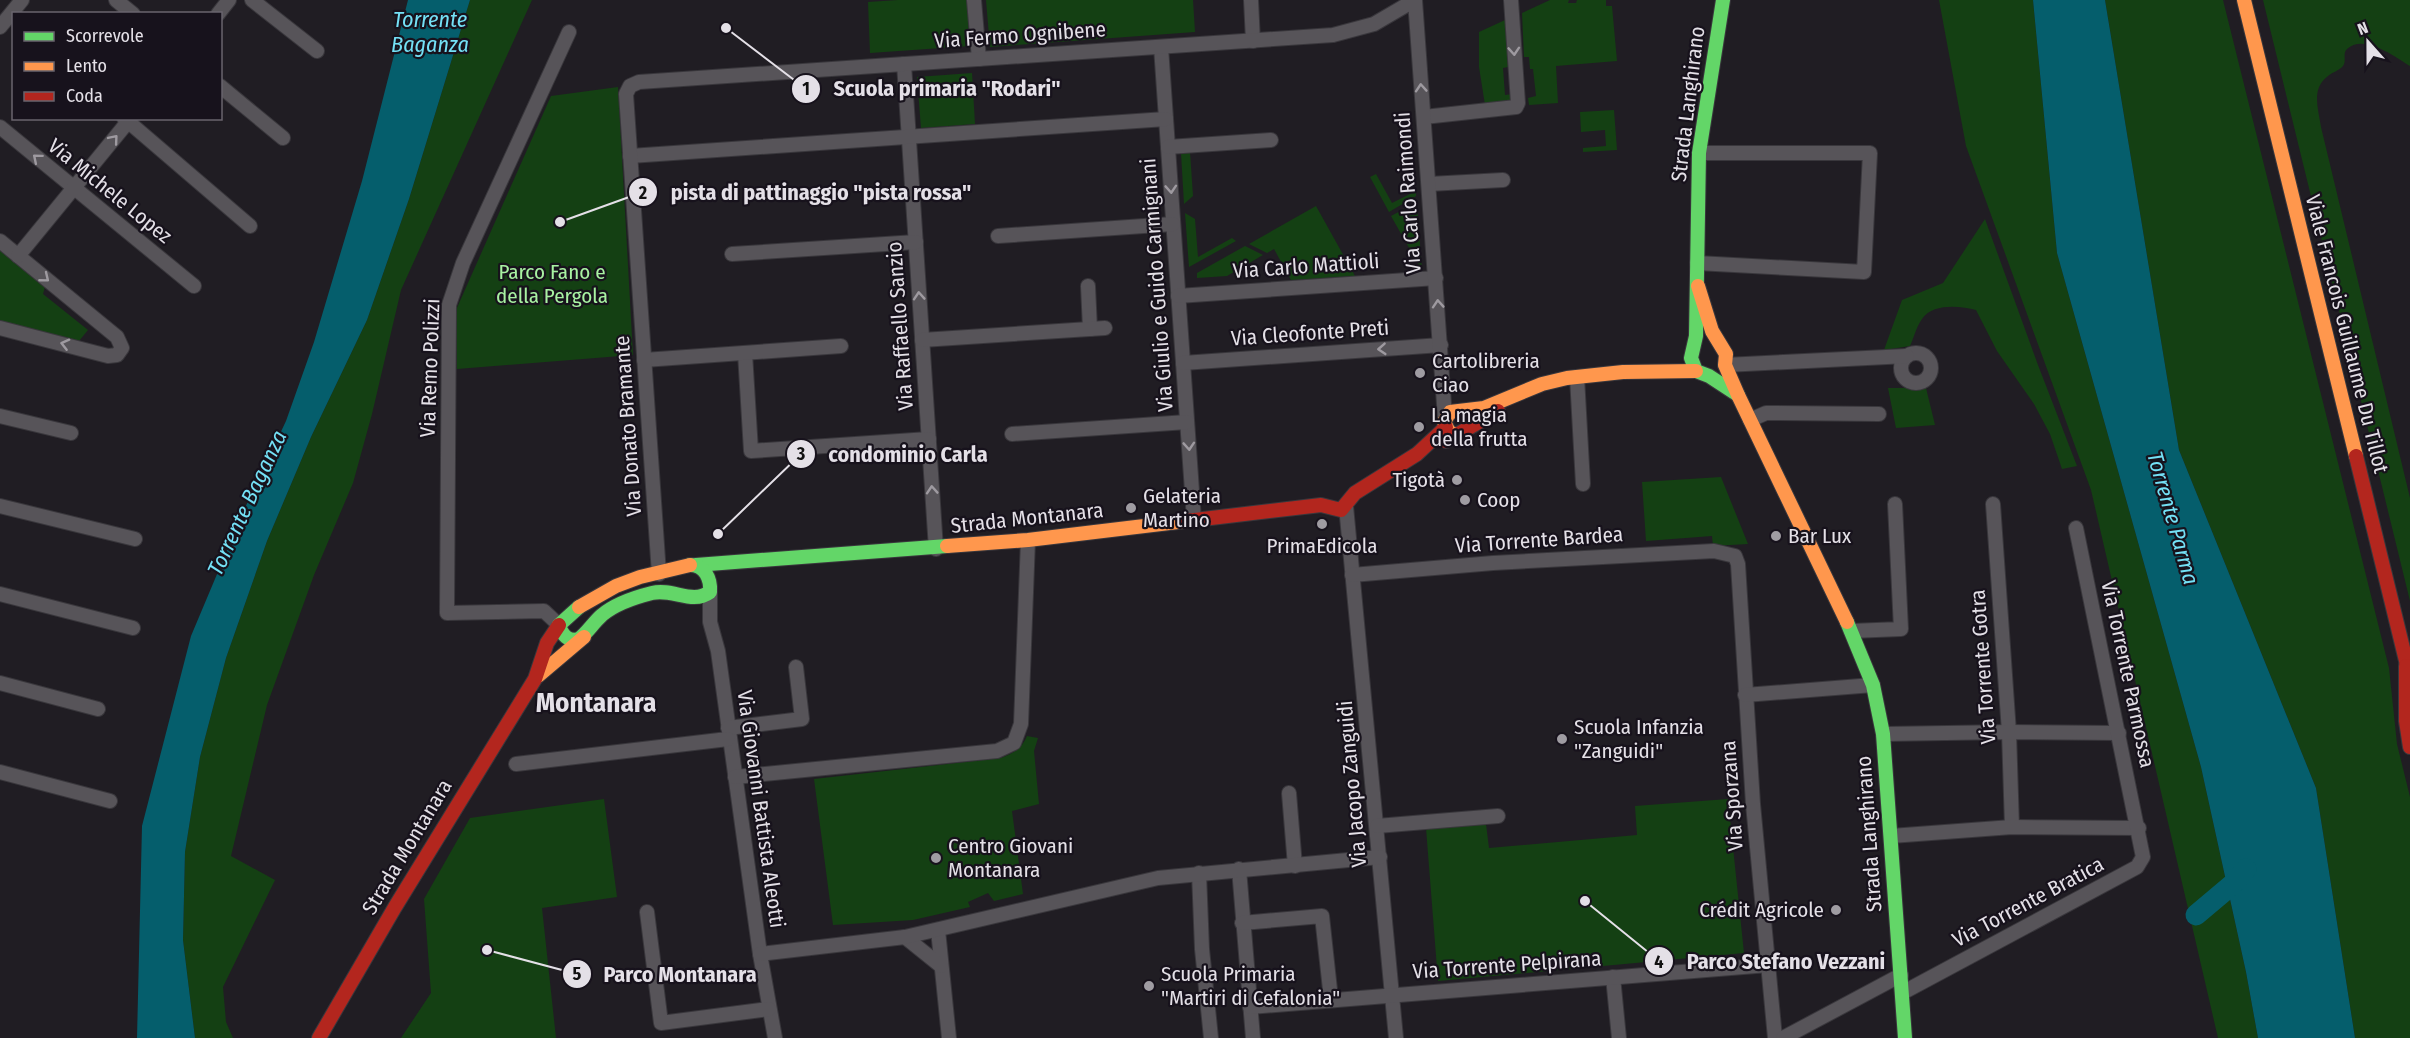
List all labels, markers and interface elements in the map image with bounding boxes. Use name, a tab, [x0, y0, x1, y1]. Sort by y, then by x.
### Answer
water label: Torrente Baganza	[391, 6, 469, 58]
legend	[12, 12, 222, 120]
north arrow	[2338, 12, 2398, 72]
street label: Via Fermo Ognibene	[933, 16, 1107, 54]
text: N	[2355, 18, 2371, 39]
text: Scorrevole	[66, 25, 144, 47]
street label: Strada Langhirano	[1666, 25, 1710, 183]
one-way arrow	[1508, 47, 1521, 56]
text: Lento	[66, 55, 107, 77]
callout: Scuola primaria "Rodari"	[791, 69, 1072, 109]
text: Scuola primaria "Rodari"	[833, 75, 1061, 102]
text: 1	[802, 78, 810, 100]
one-way arrow	[1415, 84, 1428, 93]
text: Coda	[66, 85, 103, 107]
street label: Via Carlo Raimondi	[1389, 111, 1427, 275]
street label: Via Michele Lopez	[43, 133, 177, 249]
one-way arrow	[107, 135, 118, 146]
one-way arrow	[33, 154, 44, 165]
street label: Via Giulio e Guido Carmignani	[1135, 157, 1179, 413]
callout: pista di pattinaggio "pista rossa"	[628, 172, 983, 212]
text: pista di pattinaggio "pista rossa"	[671, 179, 971, 206]
text: 2	[638, 182, 647, 204]
one-way arrow	[1164, 184, 1177, 194]
street label: Viale Francois Guillaume Du Tillot	[2300, 192, 2394, 476]
street label: Via Raffaello Sanzio	[881, 241, 919, 411]
street label: Via Carlo Mattioli	[1232, 248, 1380, 284]
park label: Parco Fano e della Pergola	[496, 259, 608, 309]
one-way arrow	[38, 271, 49, 282]
one-way arrow	[913, 291, 926, 300]
street label: Via Remo Polizzi	[415, 298, 445, 438]
one-way arrow	[1431, 299, 1444, 308]
street label: Via Cleofonte Preti	[1230, 315, 1390, 351]
street label: Via Donato Bramante	[609, 335, 647, 517]
one-way arrow	[60, 338, 70, 351]
one-way arrow	[1378, 342, 1387, 355]
place label: Cartolibreria Ciao	[1432, 348, 1540, 398]
marker: Cartolibreria Ciao	[1413, 366, 1427, 380]
place label: La magia della frutta	[1431, 402, 1527, 452]
marker: La magia della frutta	[1412, 420, 1426, 434]
water label: Torrente Baganza	[202, 426, 292, 580]
callout: condominio Carla	[786, 434, 1000, 474]
text: condominio Carla	[828, 441, 988, 468]
one-way arrow	[1182, 442, 1195, 451]
text: 3	[796, 443, 806, 465]
water label: Torrente Parma	[2141, 448, 2205, 588]
place label: Tigotà	[1392, 467, 1445, 493]
marker: Tigotà	[1450, 473, 1464, 487]
place label: Gelateria Martino	[1143, 483, 1221, 533]
one-way arrow	[926, 486, 939, 495]
place label: Coop	[1477, 487, 1521, 513]
marker: Coop	[1458, 493, 1472, 507]
street label: Strada Montanara	[949, 497, 1105, 539]
marker: Gelateria Martino	[1124, 501, 1138, 515]
marker: PrimaEdicola	[1315, 517, 1329, 531]
street label: Via Torrente Bardea	[1454, 521, 1624, 559]
place label: Bar Lux	[1788, 523, 1852, 549]
marker: Bar Lux	[1769, 529, 1783, 543]
place label: PrimaEdicola	[1267, 533, 1377, 559]
street label: Via Torrente Parmossa	[2095, 578, 2161, 770]
street label: Via Torrente Gotra	[1965, 589, 2001, 745]
district label: Montanara	[536, 687, 656, 719]
street label: Via Giovanni Battista Aleotti	[731, 688, 791, 930]
street label: Via Jacopo Zanguidi	[1332, 699, 1372, 869]
place label: Scuola Infanzia "Zanguidi"	[1574, 714, 1704, 764]
marker: Scuola Infanzia "Zanguidi"	[1555, 732, 1569, 746]
street label: Via Sporzana	[1715, 740, 1749, 852]
street label: Strada Langhirano	[1851, 755, 1887, 913]
street label: Strada Montanara	[356, 775, 458, 919]
place label: Centro Giovani Montanara	[948, 833, 1073, 883]
marker: Centro Giovani Montanara	[929, 851, 943, 865]
street label: Via Torrente Bratica	[1948, 851, 2108, 953]
place label: Crédit Agricole	[1699, 897, 1824, 923]
marker: Crédit Agricole	[1829, 903, 1843, 917]
callout: Parco Stefano Vezzani	[1644, 941, 1897, 981]
street label: Via Torrente Pelpirana	[1412, 945, 1602, 985]
text: Parco Stefano Vezzani	[1687, 948, 1885, 975]
text: 4	[1654, 951, 1664, 973]
callout: Parco Montanara	[562, 954, 769, 994]
text: Parco Montanara	[603, 961, 757, 988]
place label: Scuola Primaria "Martiri di Cefalonia"	[1161, 961, 1340, 1011]
text: 5	[573, 963, 582, 985]
marker: Scuola Primaria "Martiri di Cefalonia"	[1142, 979, 1156, 993]

